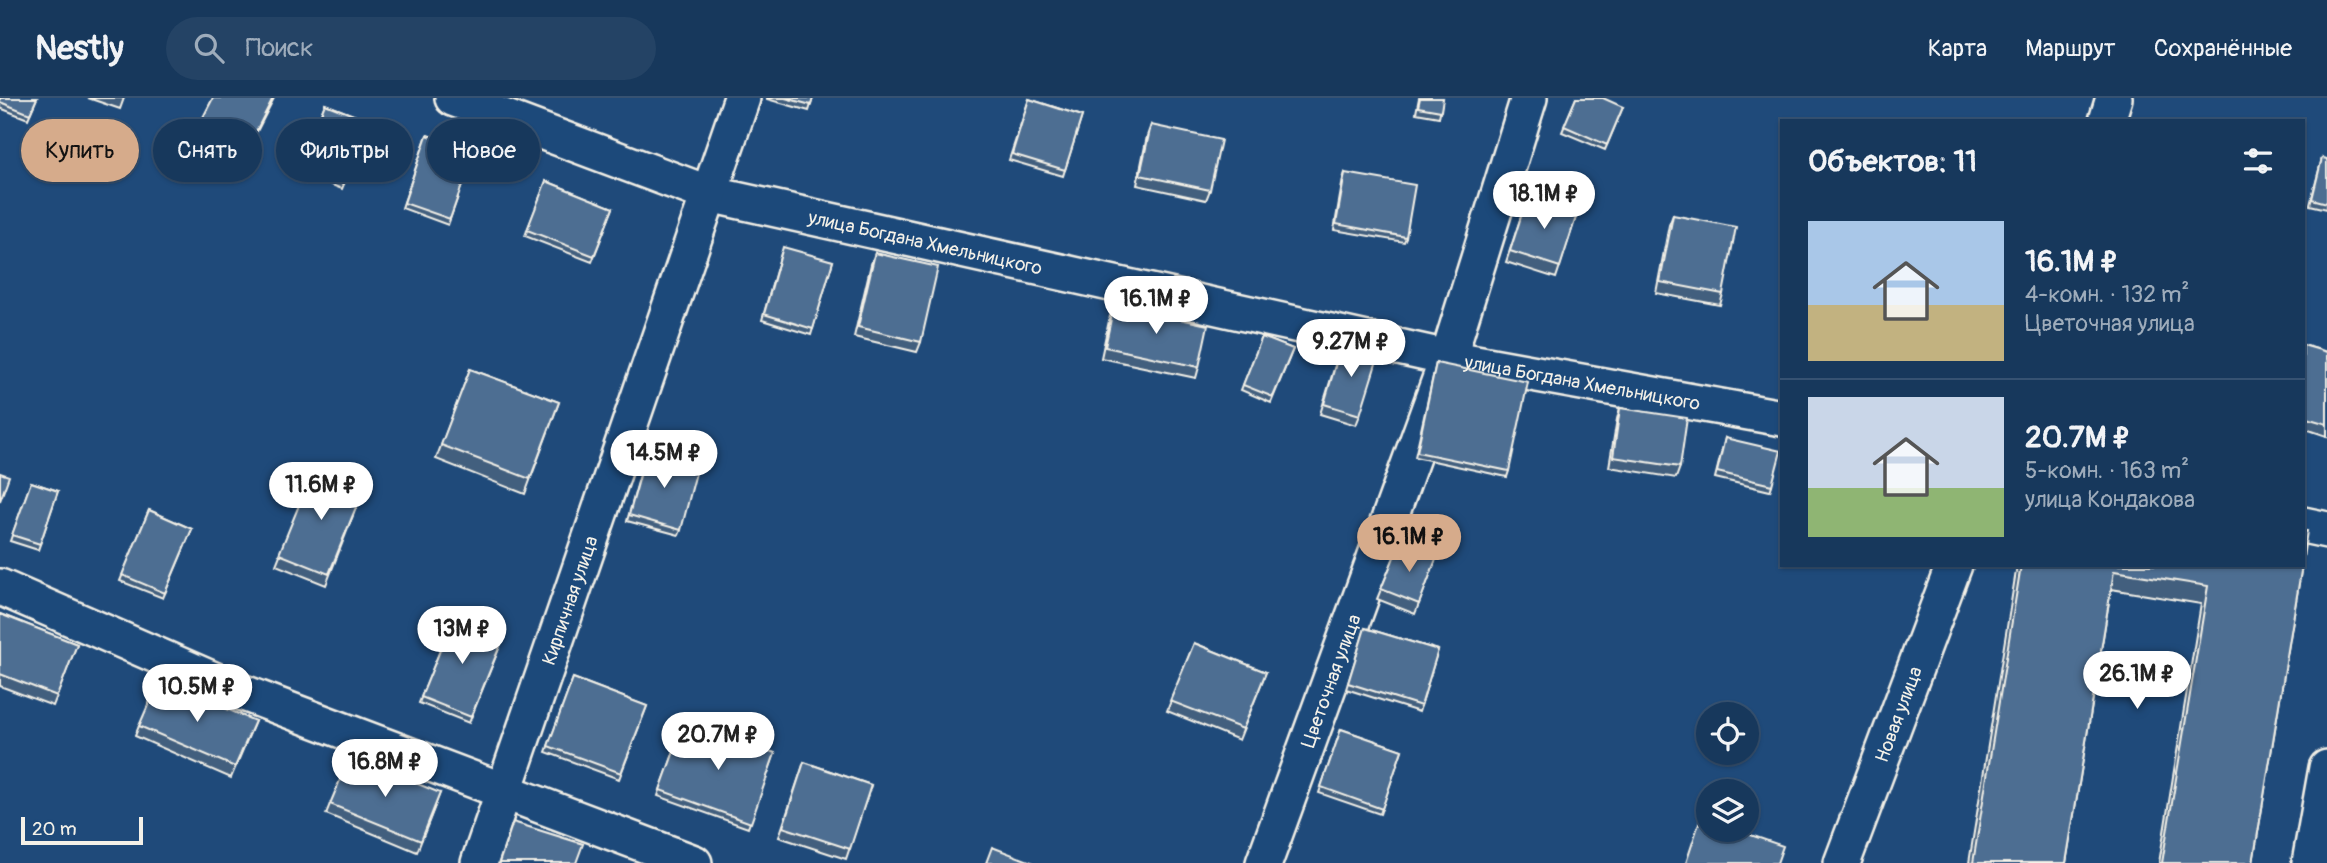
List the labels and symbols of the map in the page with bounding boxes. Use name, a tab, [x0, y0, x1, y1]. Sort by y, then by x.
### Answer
pin: 18.1M ₽	[1479, 172, 1609, 231]
street label: улица Богдана Хмельницкого	[805, 205, 1044, 281]
pin: 16.1M ₽	[1091, 276, 1221, 336]
pin: 9.27M ₽	[1286, 320, 1416, 379]
street label: улица Богдана Хмельницкого	[1462, 350, 1702, 416]
pin: 14.5M ₽	[599, 430, 729, 490]
pin: 11.6M ₽	[256, 462, 386, 522]
pin: 16.1M ₽	[1344, 514, 1474, 574]
street label: Кирпичная улица	[537, 533, 604, 668]
pin: 13M ₽	[413, 606, 511, 666]
street label: Цветочная улица	[1296, 611, 1367, 751]
pin: 26.1M ₽	[2072, 652, 2202, 711]
street label: Новая улица	[1870, 663, 1928, 766]
pin: 10.5M ₽	[132, 664, 262, 724]
pin: 20.7M ₽	[653, 712, 783, 772]
pin: 16.8M ₽	[320, 740, 450, 799]
scale bar	[21, 814, 144, 846]

